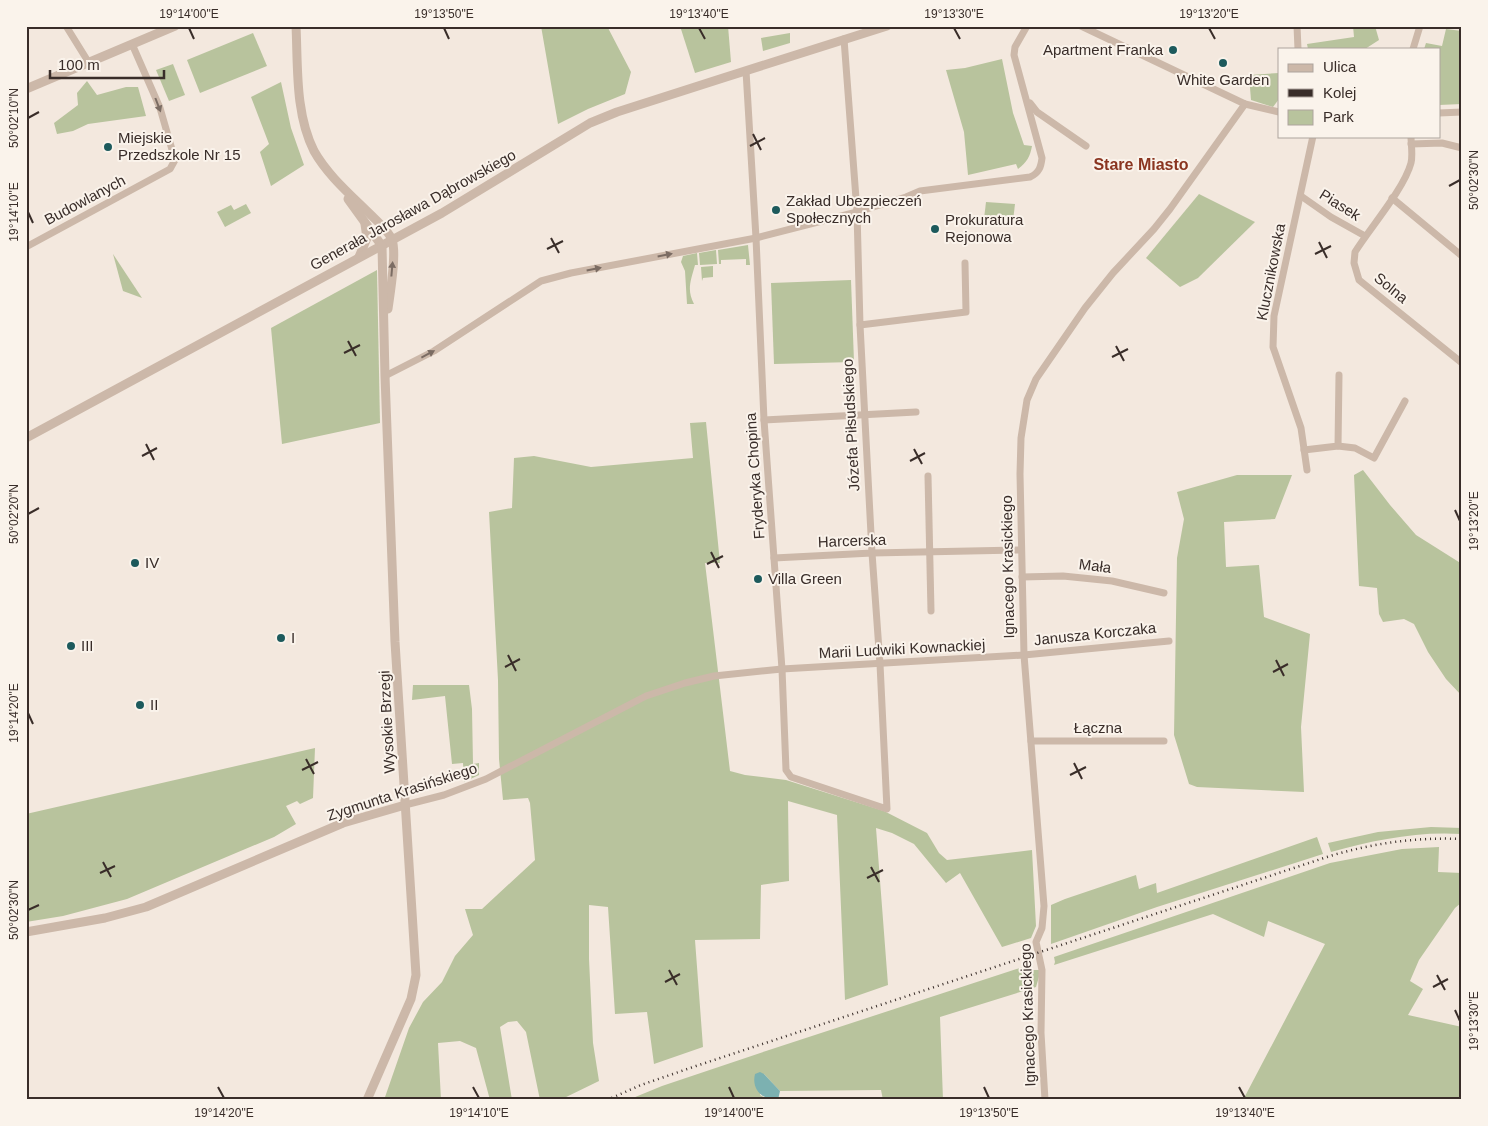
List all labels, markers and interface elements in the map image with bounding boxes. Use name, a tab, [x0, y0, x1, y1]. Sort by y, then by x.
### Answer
text: 19°14'00"E	[159, 7, 219, 21]
text: 19°13'50"E	[414, 7, 474, 21]
text: 19°13'40"E	[669, 7, 729, 21]
text: 19°13'30"E	[924, 7, 984, 21]
text: 19°13'20"E	[1179, 7, 1239, 21]
place label: Apartment Franka	[1043, 41, 1164, 58]
marker: Apartment Franka	[1167, 44, 1179, 56]
scale bar	[50, 48, 164, 80]
legend	[1278, 48, 1440, 138]
text: 100 m	[58, 56, 100, 73]
marker: White Garden	[1217, 57, 1229, 69]
text: Ulica	[1323, 58, 1357, 75]
place label: White Garden	[1177, 71, 1269, 88]
text: Kolej	[1323, 84, 1356, 101]
text: 50°02'10"N	[7, 88, 21, 148]
one-way arrow	[154, 98, 162, 113]
text: Park	[1323, 108, 1354, 125]
place label: Miejskie Przedszkole Nr 15	[118, 129, 241, 163]
marker: Miejskie Przedszkole Nr 15	[102, 141, 114, 153]
street label: Generała Jarosława Dąbrowskiego	[307, 146, 519, 273]
text: 50°02'30"N	[1467, 150, 1481, 210]
district label: Stare Miasto	[1093, 156, 1189, 173]
street label: Budowlanych	[41, 171, 128, 228]
text: 19°14'10"E	[7, 182, 21, 242]
street label: Piasek	[1317, 185, 1364, 224]
place label: Zakład Ubezpieczeń Społecznych	[786, 192, 922, 226]
marker: Zakład Ubezpieczeń Społecznych	[770, 204, 782, 216]
place label: Prokuratura Rejonowa	[945, 211, 1024, 245]
street label: Klucznikowska	[1253, 221, 1288, 322]
marker: Prokuratura Rejonowa	[929, 223, 941, 235]
one-way arrow	[657, 251, 672, 259]
one-way arrow	[389, 261, 397, 277]
one-way arrow	[587, 264, 603, 272]
street label: Solna	[1371, 269, 1412, 307]
one-way arrow	[421, 350, 435, 358]
street label: Józefa Piłsudskiego	[839, 358, 862, 492]
street label: Fryderyka Chopina	[742, 412, 767, 540]
text: 50°02'20"N	[7, 484, 21, 544]
text: 19°13'20"E	[1467, 491, 1481, 551]
street label: Ignacego Krasickiego	[998, 495, 1017, 639]
street label: Harcerska	[818, 531, 887, 550]
place label: IV	[145, 554, 159, 571]
street label: Mała	[1078, 555, 1113, 576]
marker: IV	[129, 557, 141, 569]
place label: Villa Green	[768, 570, 842, 587]
marker: Villa Green	[752, 573, 764, 585]
street label: Janusza Korczaka	[1033, 619, 1157, 648]
place label: I	[291, 629, 295, 646]
marker: I	[275, 632, 287, 644]
street label: Marii Ludwiki Kownackiej	[818, 636, 986, 661]
place label: III	[81, 637, 94, 654]
marker: III	[65, 640, 77, 652]
street label: Wysokie Brzegi	[375, 670, 398, 774]
text: 19°14'20"E	[7, 683, 21, 743]
place label: II	[150, 696, 158, 713]
marker: II	[134, 699, 146, 711]
street label: Łączna	[1074, 719, 1123, 736]
street label: Zygmunta Krasińskiego	[325, 759, 479, 824]
text: 50°02'30"N	[7, 880, 21, 940]
street label: Ignacego Krasickiego	[1017, 943, 1038, 1087]
text: 19°13'30"E	[1467, 991, 1481, 1051]
text: 19°14'20"E	[194, 1106, 254, 1120]
text: 19°14'10"E	[449, 1106, 509, 1120]
text: 19°14'00"E	[704, 1106, 764, 1120]
text: 19°13'50"E	[959, 1106, 1019, 1120]
text: 19°13'40"E	[1215, 1106, 1275, 1120]

